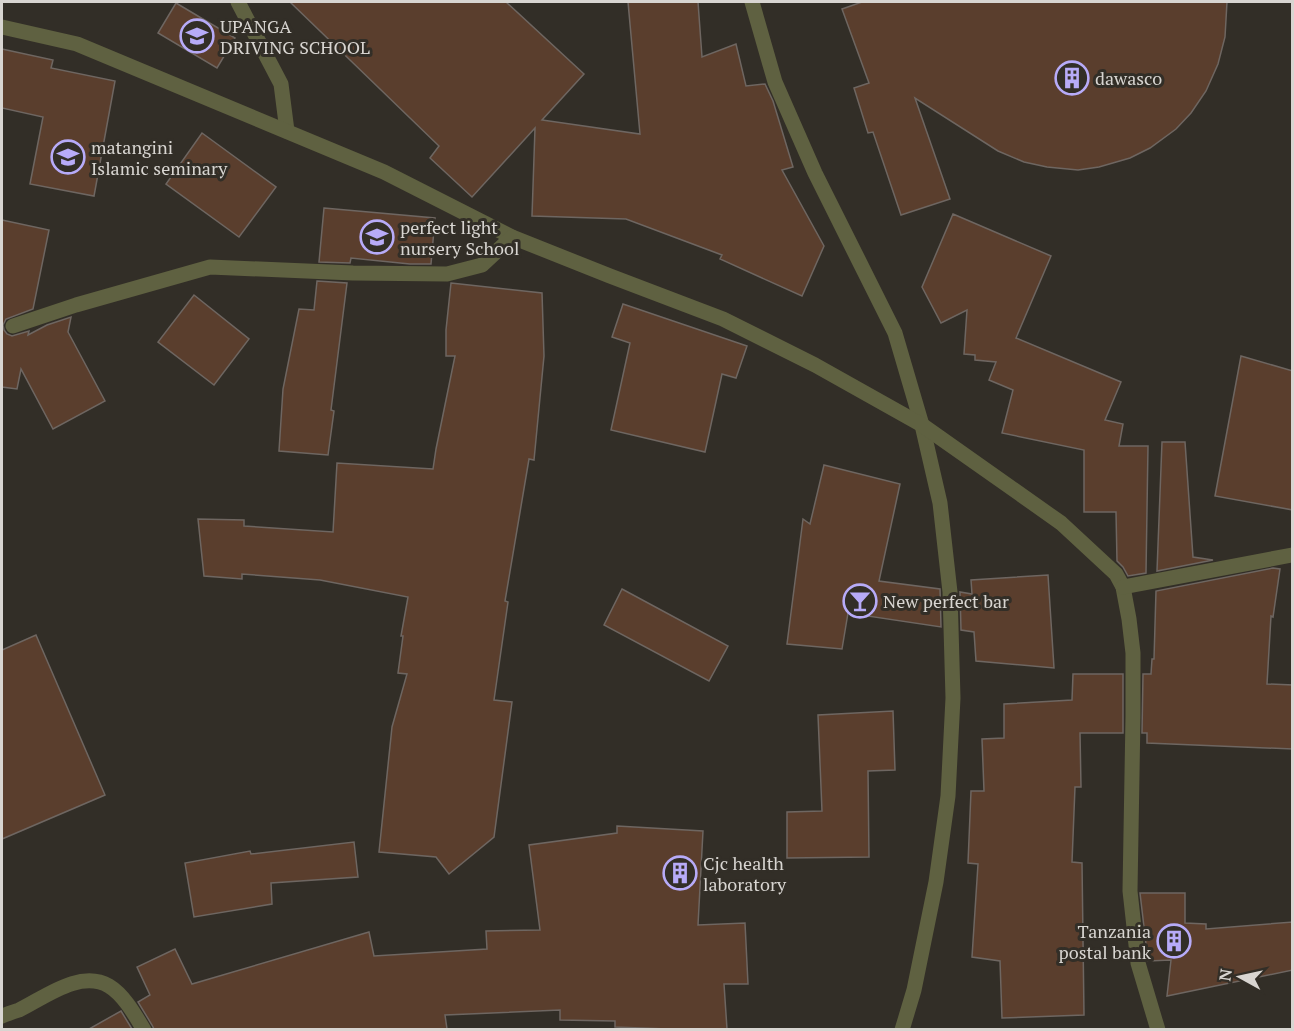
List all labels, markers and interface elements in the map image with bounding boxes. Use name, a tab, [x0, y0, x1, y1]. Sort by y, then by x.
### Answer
place label: UPANGA DRIVING SCHOOL	[220, 14, 370, 59]
school or university icon: UPANGA DRIVING SCHOOL	[179, 18, 215, 54]
building icon: dawasco	[1054, 60, 1090, 96]
place label: dawasco	[1095, 66, 1162, 90]
place label: matangini Islamic seminary	[91, 135, 228, 180]
school or university icon: matangini Islamic seminary	[50, 139, 86, 175]
place label: perfect light nursery School	[400, 215, 519, 260]
school or university icon: perfect light nursery School	[359, 219, 395, 255]
bar icon: New perfect bar	[842, 583, 878, 619]
place label: New perfect bar	[883, 589, 1009, 613]
place label: Cjc health laboratory	[703, 851, 787, 896]
building icon: Cjc health laboratory	[662, 855, 698, 891]
place label: Tanzania postal bank	[1059, 919, 1152, 964]
building icon: Tanzania postal bank	[1156, 923, 1192, 959]
north arrow	[1210, 947, 1270, 1007]
text: N	[1213, 967, 1237, 982]

